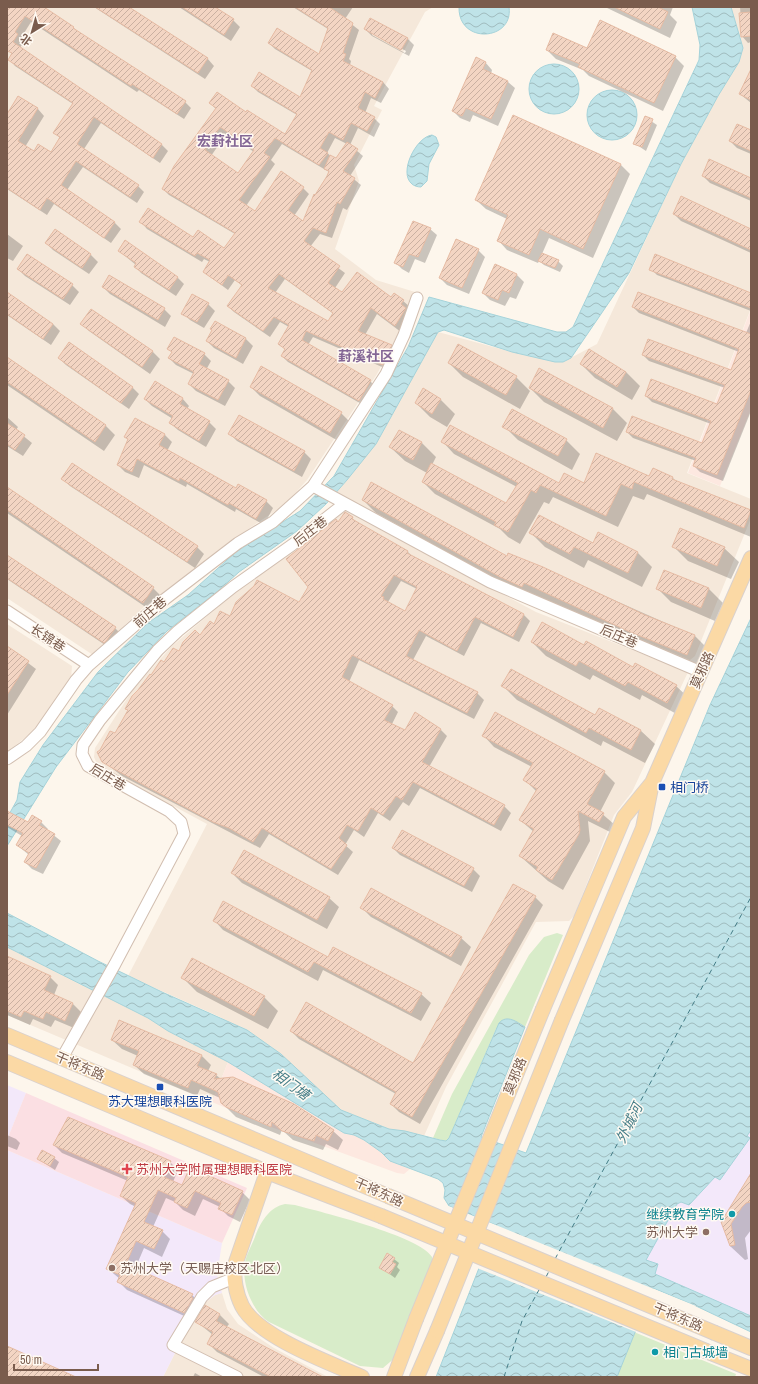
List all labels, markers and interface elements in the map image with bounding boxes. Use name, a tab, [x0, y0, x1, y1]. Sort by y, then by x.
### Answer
north arrow	[12, 12, 52, 52]
text: 北	[17, 31, 35, 49]
district label: 宏葑社区	[197, 132, 253, 150]
district label: 葑溪社区	[338, 347, 394, 365]
street label: 后庄巷	[289, 512, 331, 550]
street label: 前庄巷	[130, 593, 170, 631]
street label: 长锦巷	[27, 620, 69, 656]
street label: 后庄巷	[598, 621, 640, 651]
street label: 莫邪路	[686, 649, 718, 691]
street label: 后庄巷	[87, 759, 129, 795]
place label: 相门桥	[670, 779, 709, 796]
marker: 相门桥	[657, 782, 667, 792]
street label: 干将东路	[53, 1048, 107, 1084]
street label: 莫邪路	[500, 1055, 530, 1097]
water label: 相门塘	[269, 1064, 315, 1105]
marker: 苏大理想眼科医院	[155, 1082, 165, 1092]
place label: 苏大理想眼科医院	[108, 1093, 212, 1110]
water label: 外城河	[612, 1097, 648, 1146]
place label: 苏州大学附属理想眼科医院	[136, 1161, 292, 1178]
marker: 苏州大学附属理想眼科医院	[121, 1163, 133, 1175]
street label: 干将东路	[352, 1174, 406, 1210]
place label: 继续教育学院	[646, 1206, 724, 1223]
marker: 继续教育学院	[727, 1209, 737, 1219]
place label: 苏州大学	[646, 1224, 698, 1241]
marker: 苏州大学	[701, 1227, 711, 1237]
place label: 苏州大学（天赐庄校区北区）	[120, 1260, 289, 1277]
marker: 苏州大学（天赐庄校区北区）	[107, 1263, 117, 1273]
street label: 干将东路	[651, 1299, 705, 1335]
place label: 相门古城墙	[663, 1344, 728, 1361]
scale bar	[14, 1346, 98, 1372]
marker: 相门古城墙	[650, 1347, 660, 1357]
text: 50 m	[20, 1352, 42, 1368]

